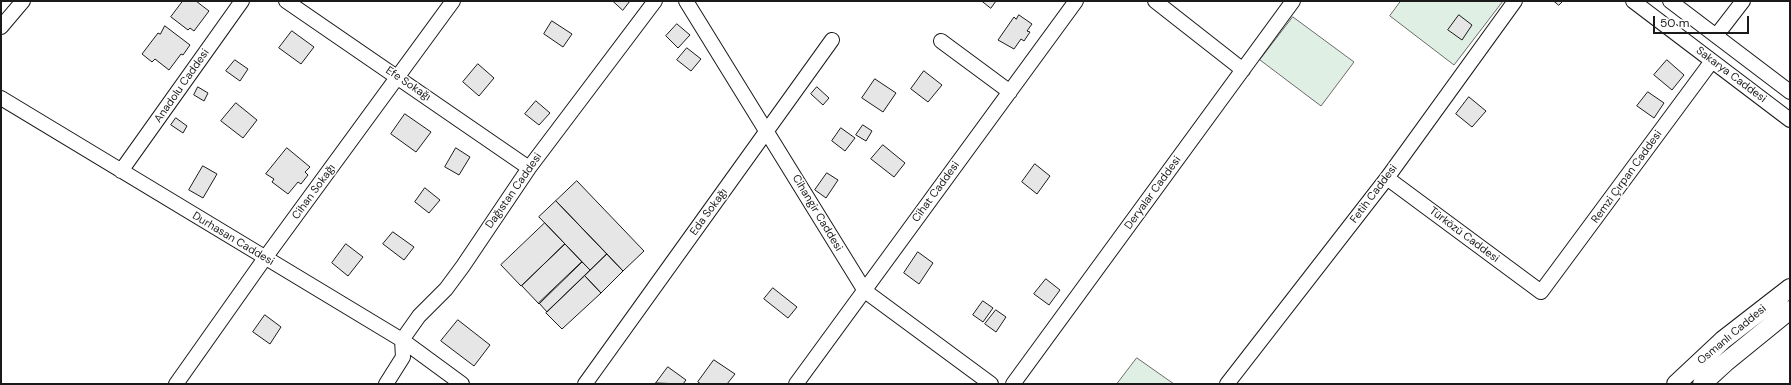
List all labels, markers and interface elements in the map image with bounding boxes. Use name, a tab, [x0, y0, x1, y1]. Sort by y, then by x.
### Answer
scale bar	[1655, 8, 1751, 34]
text: 50 m	[1660, 15, 1689, 31]
street label: Sakarya Caddesi	[1693, 44, 1769, 106]
street label: Anadolu Caddesi	[152, 47, 212, 125]
street label: Efe Sokağı	[383, 64, 433, 104]
street label: Remzi Çırpan Caddesi	[1589, 128, 1665, 226]
street label: Dağıstan Caddesi	[483, 151, 545, 231]
street label: Deryalar Caddesi	[1122, 154, 1184, 232]
street label: Cihat Caddesi	[910, 159, 962, 225]
street label: Cihan Sokağı	[290, 162, 338, 222]
street label: Fetih Caddesi	[1348, 162, 1400, 226]
street label: Cihangir Caddesi	[789, 172, 845, 254]
street label: Eda Sokağı	[687, 186, 731, 238]
street label: Türközü Caddesi	[1426, 204, 1502, 266]
street label: Durhasan Caddesi	[190, 209, 276, 269]
street label: Osmanlı Caddesi	[1695, 302, 1769, 368]

